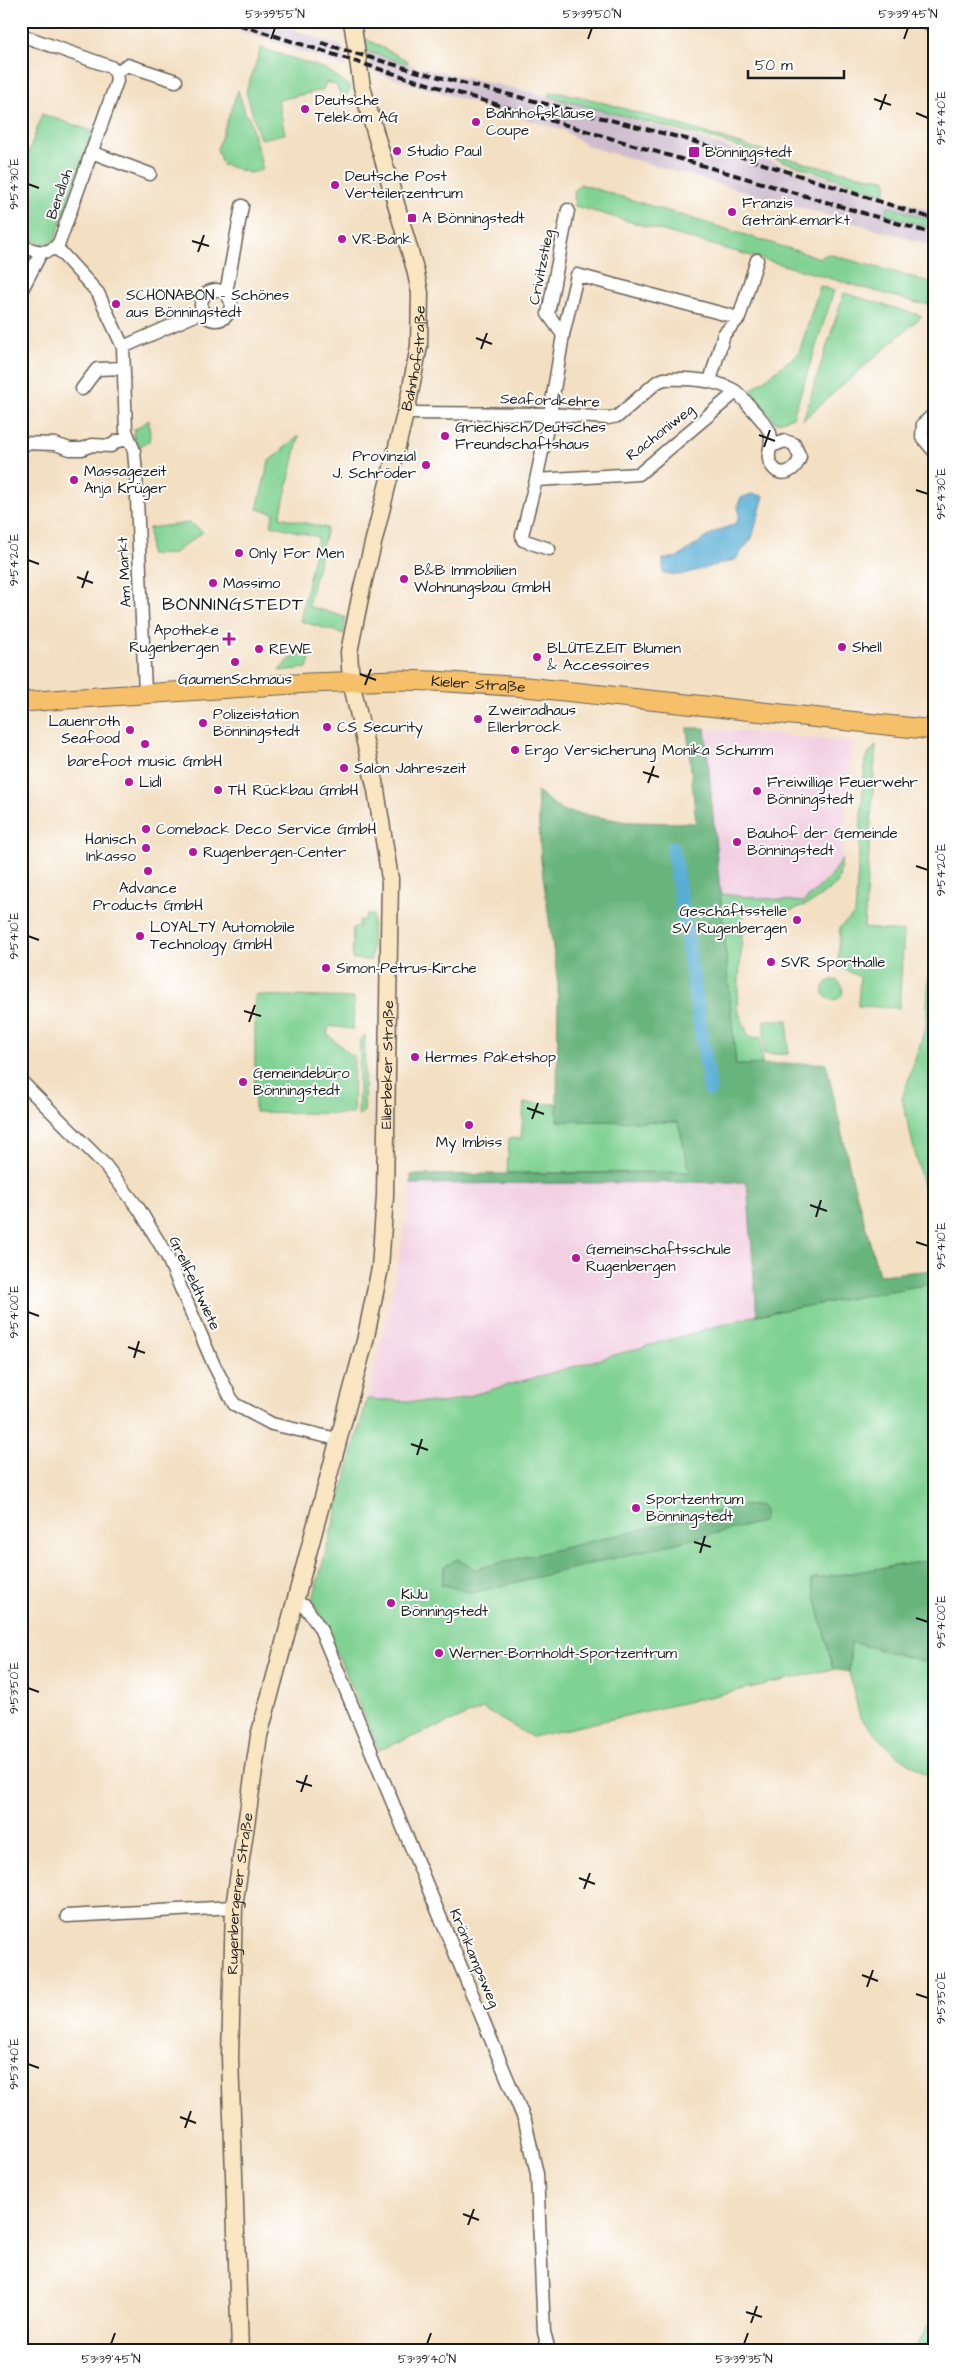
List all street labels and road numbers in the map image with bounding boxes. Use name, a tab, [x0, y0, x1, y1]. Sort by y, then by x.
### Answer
street label: Bendloh	[41, 166, 78, 222]
street label: Crivitzstieg	[524, 227, 560, 307]
street label: Bahnhofstraße	[396, 305, 431, 413]
street label: Seafordkehre	[500, 388, 600, 413]
street label: Rachoniweg	[622, 399, 700, 467]
street label: Am Markt	[112, 536, 137, 608]
street label: Kieler Straße	[430, 671, 526, 698]
street label: Ellerbeker Straße	[376, 1000, 399, 1129]
street label: Grellfeldtwiete	[164, 1233, 225, 1334]
street label: Rugenbergener Straße	[222, 1811, 259, 1975]
street label: Krönkampsweg	[443, 1905, 505, 2012]

